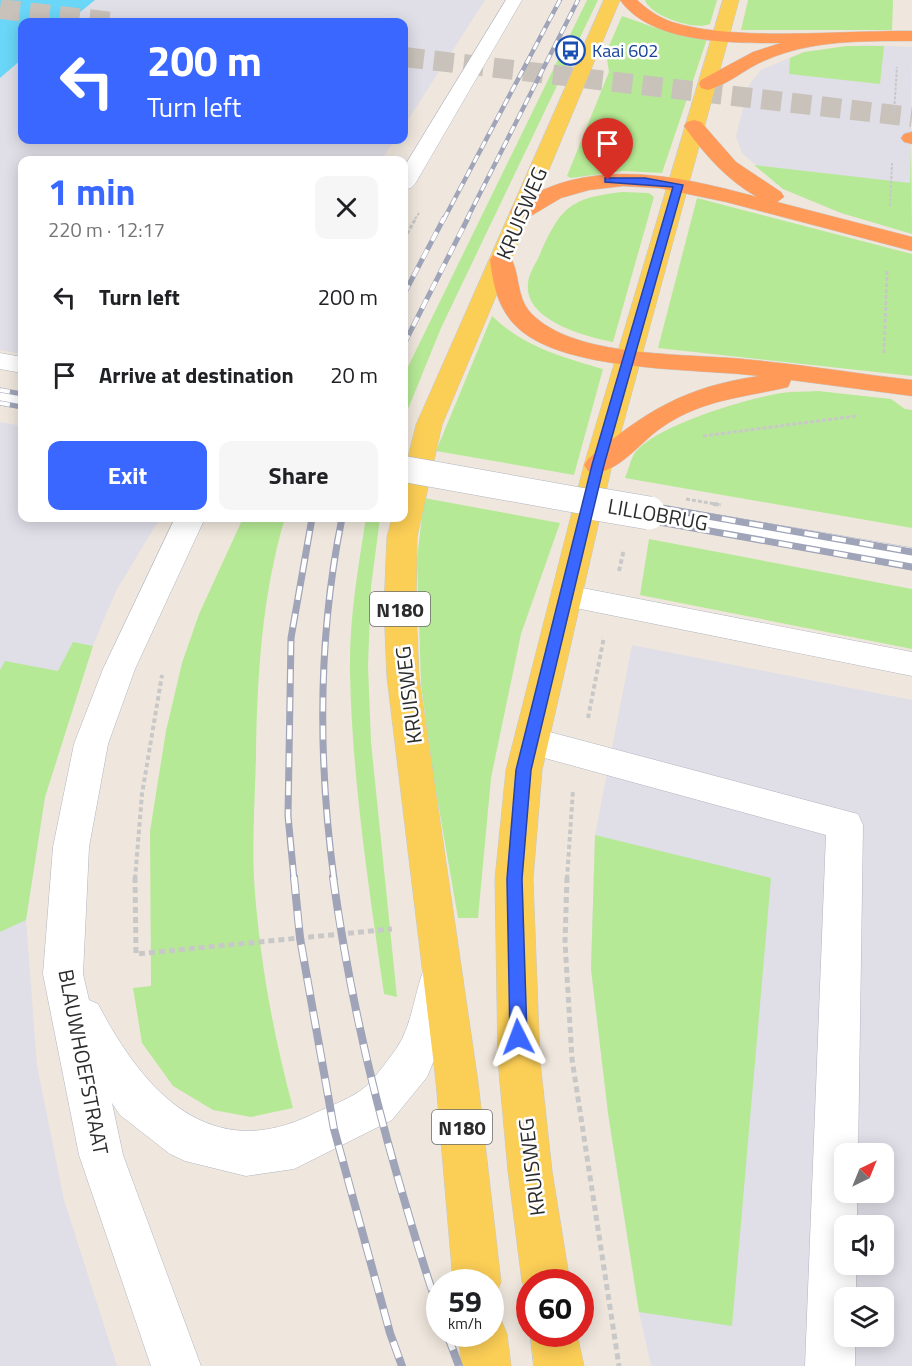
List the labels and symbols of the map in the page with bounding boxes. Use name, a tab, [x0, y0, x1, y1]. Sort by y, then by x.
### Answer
bus stop icon: Kaai 602	[555, 34, 587, 66]
place label: Kaai 602	[592, 37, 658, 64]
pin	[582, 118, 633, 180]
street label: KRUISWEG	[487, 162, 555, 264]
street label: LILLOBRUG	[605, 489, 711, 539]
road number: N180	[370, 592, 430, 626]
street label: KRUISWEG	[386, 644, 430, 746]
street label: BLAUWHOEFSTRAAT	[50, 967, 118, 1157]
position arrow	[486, 1005, 550, 1069]
road number: N180	[432, 1110, 492, 1144]
street label: KRUISWEG	[509, 1116, 553, 1218]
north arrow	[834, 1143, 894, 1203]
speed limit sign: 60	[516, 1269, 594, 1347]

